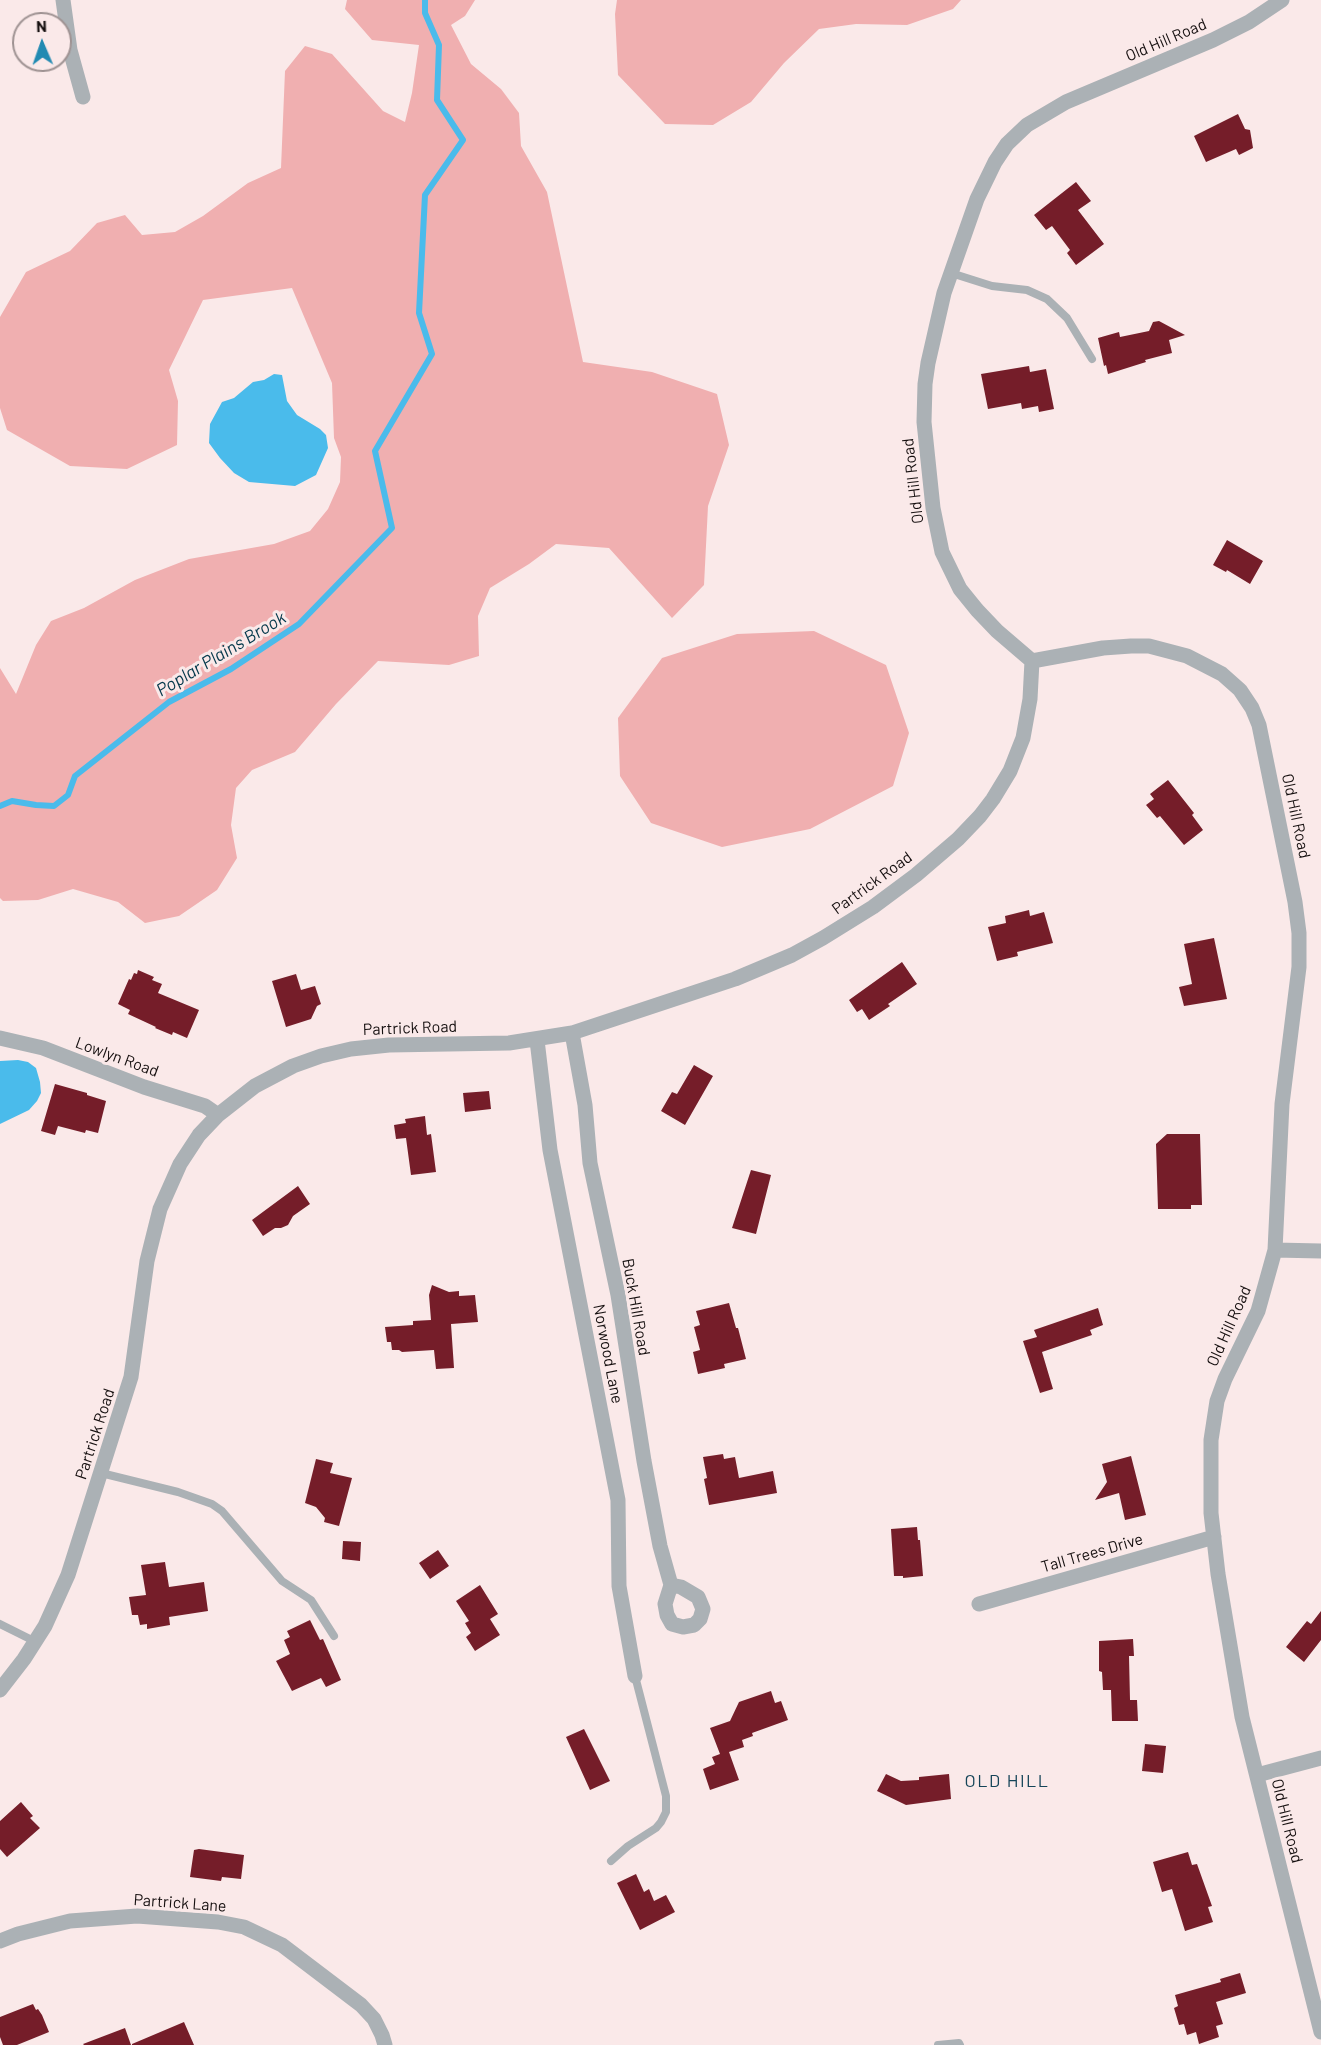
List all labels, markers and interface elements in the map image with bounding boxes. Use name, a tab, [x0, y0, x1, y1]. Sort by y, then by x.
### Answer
north arrow	[12, 12, 72, 72]
street label: Old Hill Road	[1123, 14, 1209, 66]
text: N	[36, 16, 47, 35]
street label: Old Hill Road	[898, 437, 928, 525]
water label: Poplar Plains Brook	[152, 607, 290, 701]
street label: Old Hill Road	[1278, 772, 1314, 860]
street label: Partrick Road	[828, 848, 916, 918]
street label: Partrick Road	[363, 1017, 457, 1039]
street label: Lowlyn Road	[73, 1033, 161, 1081]
street label: Buck Hill Road	[618, 1257, 654, 1357]
street label: Old Hill Road	[1203, 1283, 1255, 1369]
street label: Norwood Lane	[589, 1303, 627, 1405]
street label: Partrick Road	[71, 1386, 119, 1482]
street label: Tall Trees Drive	[1039, 1529, 1145, 1577]
district label: OLD HILL	[964, 1770, 1050, 1792]
street label: Old Hill Road	[1267, 1777, 1307, 1865]
street label: Partrick Lane	[133, 1890, 227, 1916]

